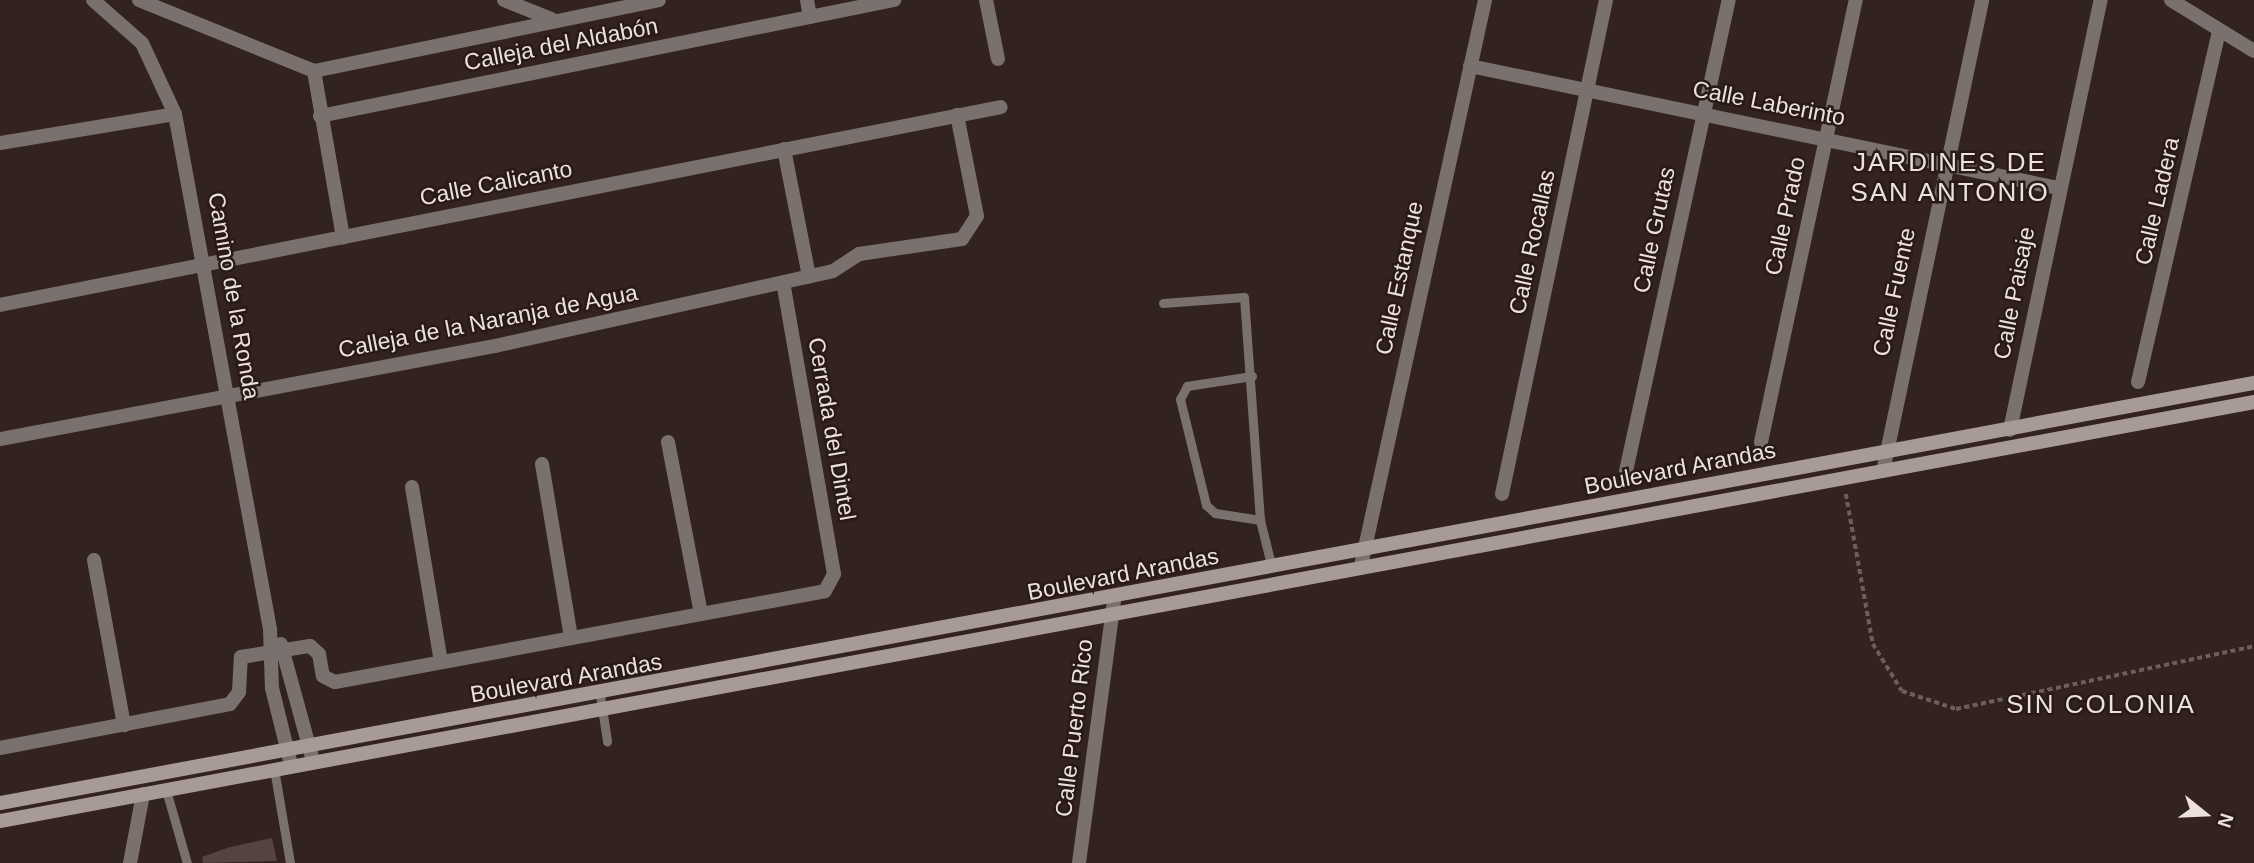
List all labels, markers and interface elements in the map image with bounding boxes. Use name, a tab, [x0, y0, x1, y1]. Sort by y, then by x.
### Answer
street label: Calleja del Aldabón	[461, 12, 661, 76]
street label: Calle Laberinto	[1690, 75, 1848, 131]
street label: Calle Ladera	[2129, 134, 2185, 268]
district label: JARDINES DE SAN ANTONIO	[1851, 147, 2049, 208]
street label: Calle Prado	[1759, 154, 1811, 278]
street label: Calle Calicanto	[417, 155, 575, 211]
street label: Calle Grutas	[1627, 165, 1681, 295]
street label: Calle Rocallas	[1503, 167, 1561, 317]
street label: Camino de la Ronda	[202, 190, 266, 402]
street label: Calle Estanque	[1369, 199, 1429, 357]
street label: Calle Paisaje	[1988, 224, 2040, 362]
street label: Calle Fuente	[1867, 225, 1921, 359]
street label: Calleja de la Naranja de Agua	[335, 278, 641, 364]
street label: Cerrada del Dintel	[802, 335, 862, 523]
street label: Boulevard Arandas	[1581, 436, 1779, 500]
street label: Boulevard Arandas	[1024, 542, 1222, 606]
street label: Calle Puerto Rico	[1049, 638, 1099, 818]
street label: Boulevard Arandas	[467, 647, 665, 709]
district label: SIN COLONIA	[2008, 689, 2194, 721]
north arrow	[2170, 779, 2240, 849]
text: N	[2213, 811, 2238, 830]

